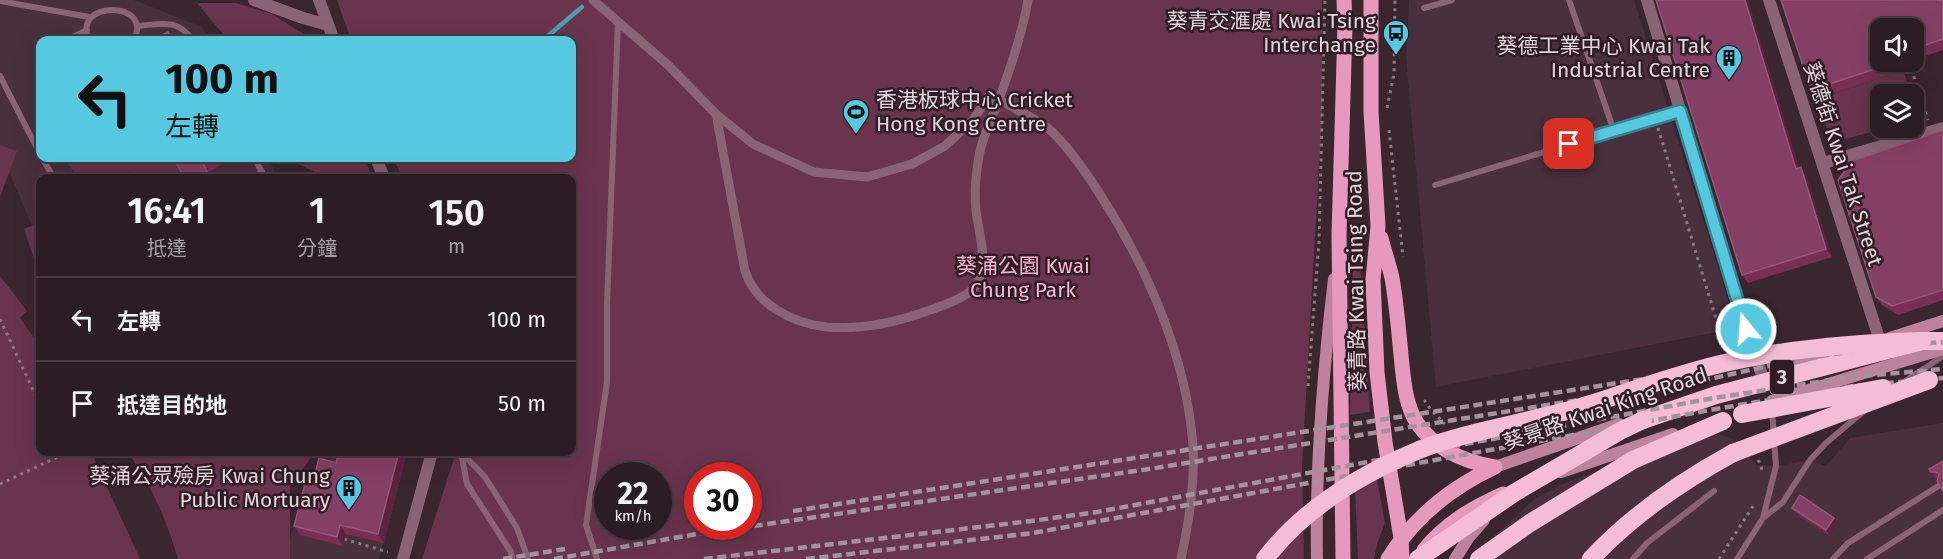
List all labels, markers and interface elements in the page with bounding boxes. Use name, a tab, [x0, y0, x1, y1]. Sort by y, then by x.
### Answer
place label: 葵青交滙處 Kwai Tsing Interchange	[1167, 8, 1376, 58]
bus stop icon: 葵青交滙處 Kwai Tsing Interchange	[1381, 18, 1411, 56]
map controls	[1870, 18, 1924, 138]
button: sound	[1870, 18, 1924, 72]
place label: 葵德工業中心 Kwai Tak Industrial Centre	[1496, 33, 1710, 83]
building icon: 葵德工業中心 Kwai Tak Industrial Centre	[1714, 43, 1744, 81]
text: 100 m	[165, 54, 279, 104]
street label: 葵德街 Kwai Tak Street	[1798, 59, 1888, 270]
icon: left	[66, 60, 144, 138]
button: layers	[1870, 84, 1924, 138]
place label: 香港板球中心 Cricket Hong Kong Centre	[876, 87, 1073, 137]
sports icon: 香港板球中心 Cricket Hong Kong Centre	[841, 97, 871, 135]
text: 左轉	[165, 111, 219, 143]
pin	[1543, 118, 1594, 169]
icon: arrive	[1552, 127, 1585, 160]
street label: 葵青路 Kwai Tsing Road	[1341, 170, 1371, 392]
text: 16:41	[127, 189, 206, 233]
text: 1	[309, 189, 326, 233]
text: 150	[429, 191, 485, 235]
text: m	[448, 234, 465, 258]
text: 抵達	[147, 236, 187, 260]
text: 分鐘	[297, 236, 337, 260]
park label: 葵涌公園 Kwai Chung Park	[956, 253, 1090, 303]
position arrow	[1714, 297, 1778, 361]
icon: left	[66, 303, 99, 336]
text: 100 m	[487, 306, 546, 333]
text: 左轉	[117, 308, 161, 335]
road number: 3	[1770, 360, 1794, 394]
street label: 葵景路 Kwai King Road	[1500, 362, 1710, 456]
icon: arrive	[66, 387, 99, 420]
text: 50 m	[498, 390, 546, 417]
text: 抵達目的地	[117, 392, 227, 419]
speed limit sign: 30	[684, 462, 762, 540]
place label: 葵涌公眾殮房 Kwai Chung Public Mortuary	[89, 463, 331, 513]
building icon: 葵涌公眾殮房 Kwai Chung Public Mortuary	[334, 473, 364, 511]
text: 22	[617, 476, 649, 512]
text: km/h	[614, 507, 652, 525]

